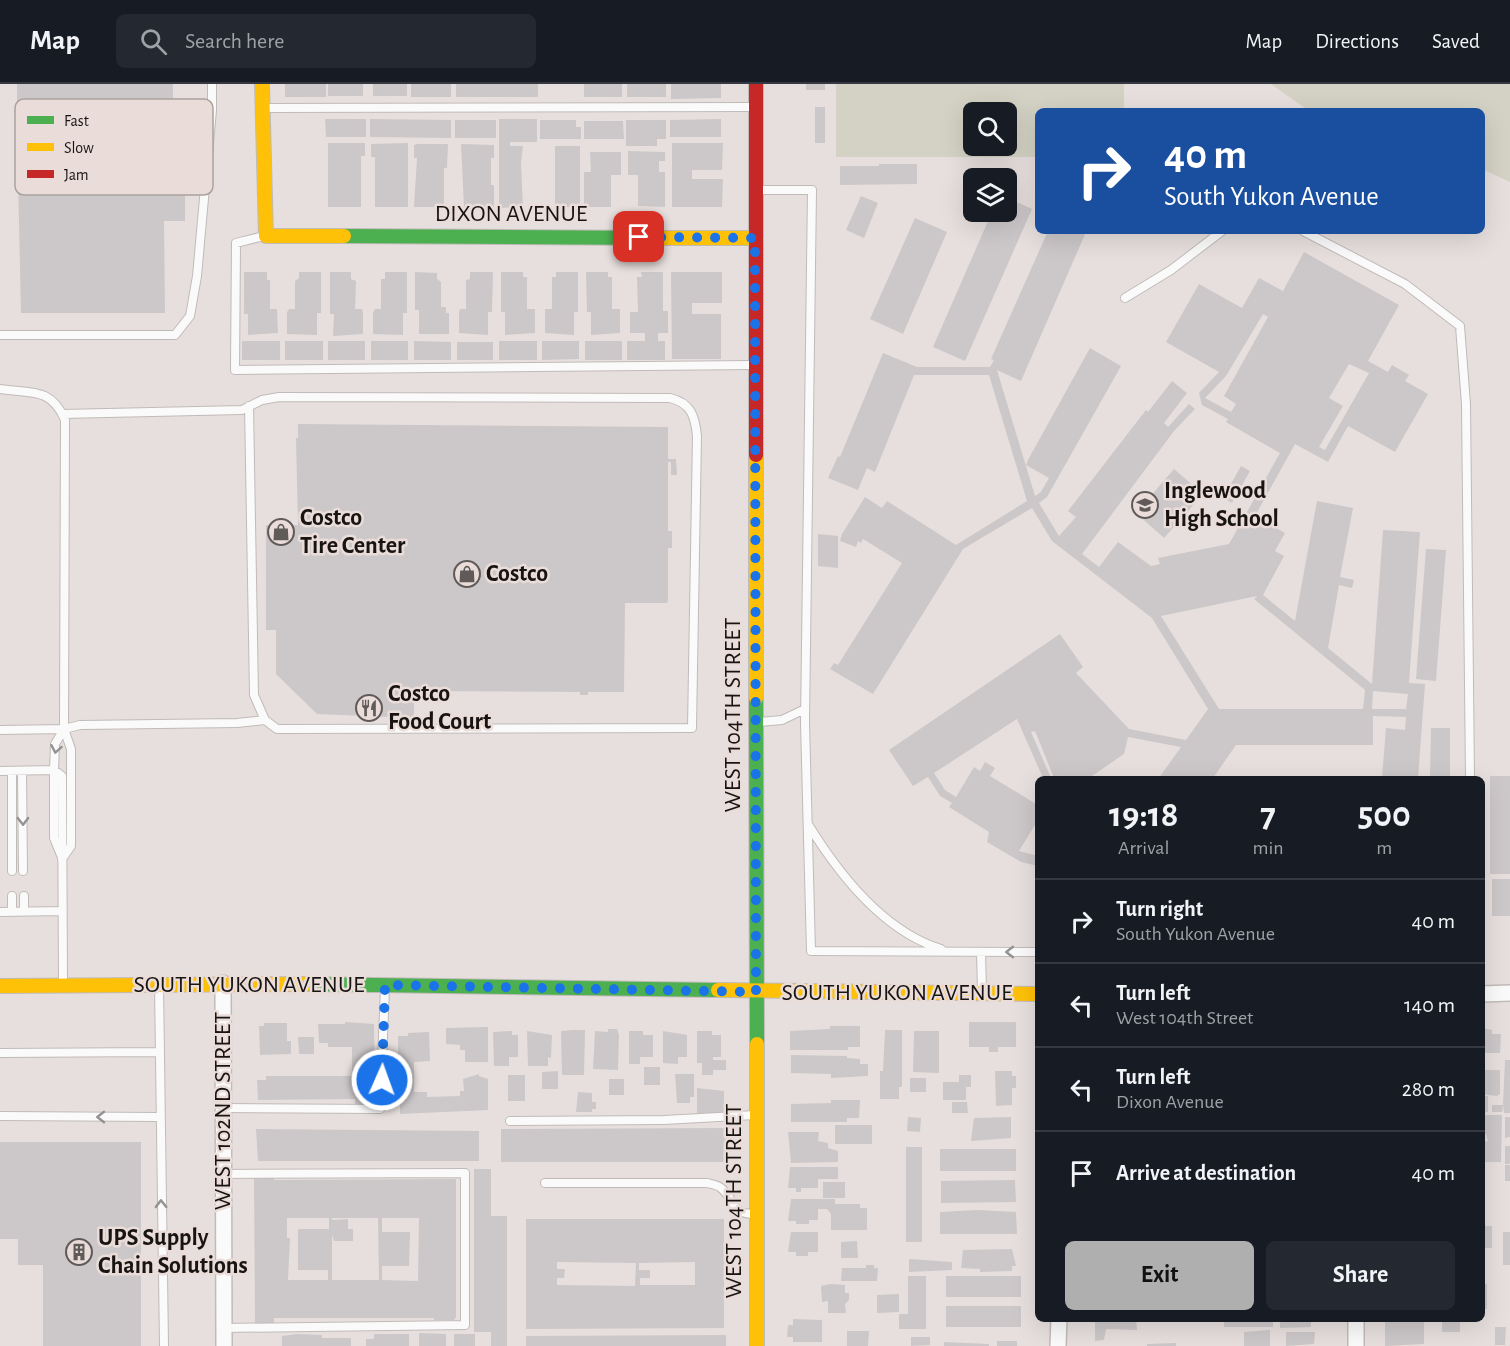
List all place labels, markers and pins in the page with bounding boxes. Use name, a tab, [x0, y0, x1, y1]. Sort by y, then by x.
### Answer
pin	[613, 211, 664, 262]
place label: Inglewood High School	[1164, 479, 1279, 531]
school or university icon: Inglewood High School	[1130, 490, 1160, 520]
place label: Costco Tire Center	[300, 506, 406, 558]
shop icon: Costco Tire Center	[266, 517, 296, 547]
shop icon: Costco	[452, 559, 482, 589]
place label: Costco	[486, 562, 548, 586]
place label: Costco Food Court	[388, 682, 491, 734]
restaurant icon: Costco Food Court	[354, 693, 384, 723]
place label: UPS Supply Chain Solutions	[98, 1226, 248, 1278]
building icon: UPS Supply Chain Solutions	[64, 1237, 94, 1267]

